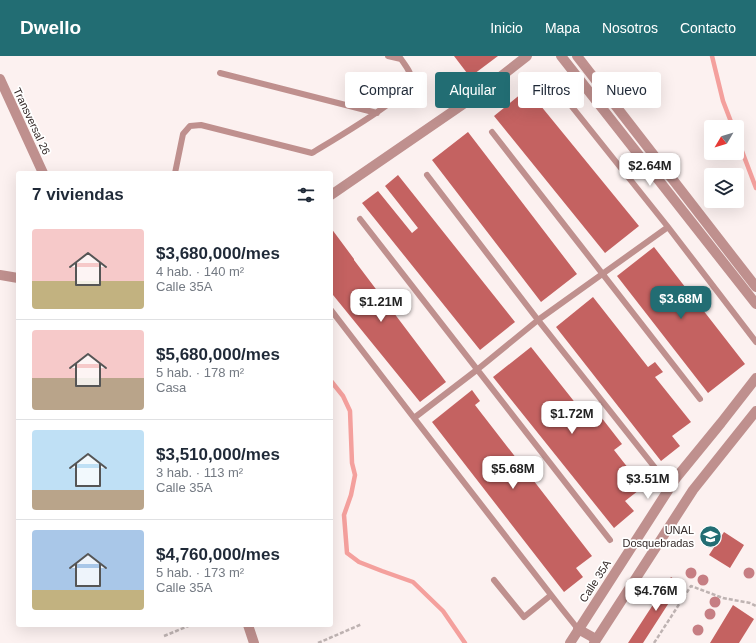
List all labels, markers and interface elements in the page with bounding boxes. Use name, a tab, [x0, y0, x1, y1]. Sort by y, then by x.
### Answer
text: Dwello	[20, 17, 81, 38]
text: Inicio	[490, 20, 523, 36]
text: Mapa	[545, 20, 580, 36]
text: Nosotros	[602, 20, 658, 36]
text: Contacto	[680, 20, 736, 36]
chip: Comprar	[345, 72, 427, 108]
chip: Alquilar	[435, 72, 510, 108]
chip: Filtros	[518, 72, 584, 108]
chip: Nuevo	[592, 72, 661, 108]
street label: Transversal 26	[11, 86, 53, 156]
north arrow	[704, 120, 744, 160]
map controls	[704, 120, 744, 208]
pin: $2.64M	[617, 153, 683, 187]
text: $2.64M	[628, 158, 672, 173]
button: layers	[704, 168, 744, 208]
icon: filters	[295, 184, 317, 206]
text: 7 viviendas	[32, 185, 124, 204]
text: $3,680,000/mes	[156, 244, 280, 263]
icon: home	[64, 245, 112, 293]
text: 4 hab. · 140 m²	[156, 264, 244, 279]
text: Calle 35A	[156, 279, 212, 294]
pin: $3.68M	[648, 286, 714, 320]
pin: $1.21M	[348, 289, 414, 323]
text: $3.68M	[659, 291, 703, 306]
text: $1.21M	[359, 294, 403, 309]
text: $5,680,000/mes	[156, 345, 280, 364]
icon: home	[64, 346, 112, 394]
text: 5 hab. · 178 m²	[156, 365, 244, 380]
text: Casa	[156, 380, 186, 395]
pin: $1.72M	[539, 401, 605, 435]
text: $1.72M	[550, 406, 594, 421]
text: $3,510,000/mes	[156, 445, 280, 464]
icon: home	[64, 446, 112, 494]
pin: $5.68M	[480, 456, 546, 490]
text: $5.68M	[491, 461, 535, 476]
text: 3 hab. · 113 m²	[156, 465, 243, 480]
pin: $3.51M	[615, 466, 681, 500]
text: $3.51M	[626, 471, 670, 486]
text: Calle 35A	[156, 480, 212, 495]
school or university icon: UNAL Dosquebradas	[697, 523, 723, 549]
place label: UNAL Dosquebradas	[622, 524, 694, 549]
text: $4,760,000/mes	[156, 545, 280, 564]
icon: home	[64, 546, 112, 594]
street label: Calle 35A	[577, 557, 613, 604]
text: 5 hab. · 173 m²	[156, 565, 244, 580]
pin: $4.76M	[623, 578, 689, 612]
text: Calle 35A	[156, 580, 212, 595]
text: $4.76M	[634, 583, 678, 598]

